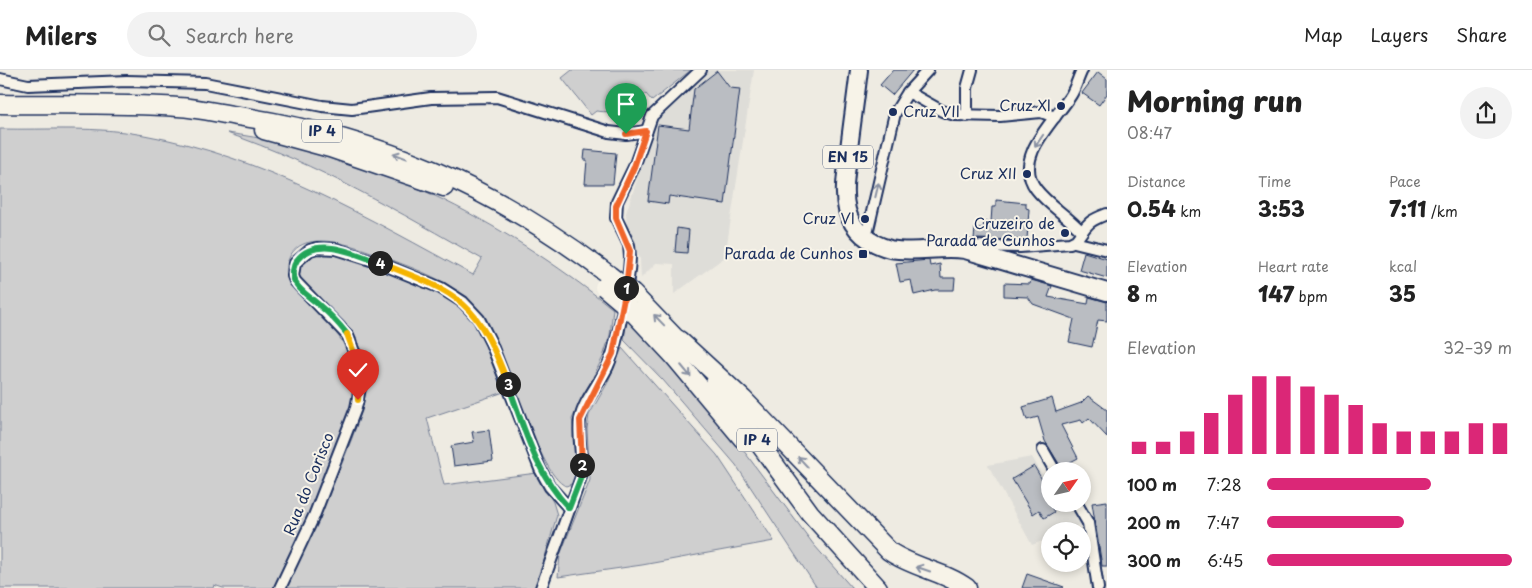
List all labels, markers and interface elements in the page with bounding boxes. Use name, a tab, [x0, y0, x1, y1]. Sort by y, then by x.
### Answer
search box	[127, 12, 477, 57]
text: Milers	[25, 17, 97, 53]
icon: search	[145, 21, 173, 49]
text: Search here	[185, 21, 294, 49]
text: Map	[1304, 21, 1343, 48]
text: Layers	[1371, 21, 1428, 48]
text: Share	[1456, 21, 1507, 48]
text: Morning run	[1127, 79, 1303, 122]
pin	[605, 83, 647, 134]
button: share	[1460, 87, 1512, 139]
icon: arrive	[612, 90, 640, 118]
place label: Cruz XI	[999, 93, 1051, 116]
place label: Cruz VII	[903, 99, 960, 122]
marker: Cruz XI	[1055, 100, 1067, 112]
marker: Cruz VII	[887, 106, 899, 118]
road number: IP 4	[302, 119, 342, 142]
text: 08:47	[1127, 120, 1172, 144]
one-way arrow	[1034, 134, 1044, 148]
road number: EN 15	[823, 145, 873, 168]
one-way arrow	[393, 151, 408, 161]
place label: Cruz XII	[960, 161, 1017, 184]
marker: Cruz XII	[1021, 168, 1033, 180]
text: Distance	[1127, 171, 1186, 192]
text: Time	[1258, 171, 1291, 192]
text: Pace	[1389, 171, 1421, 192]
one-way arrow	[873, 183, 882, 199]
text: 0.54	[1127, 192, 1176, 224]
text: 3:53	[1258, 192, 1305, 224]
text: 7:11	[1389, 192, 1426, 224]
text: km	[1176, 201, 1201, 222]
text: /km	[1426, 201, 1458, 222]
place label: Cruz VI	[803, 206, 855, 229]
place label: Cruzeiro de Parada de Cunhos	[926, 211, 1055, 251]
marker: Cruz VI	[859, 213, 871, 225]
marker: Cruzeiro de Parada de Cunhos	[1059, 227, 1071, 239]
place label: Parada de Cunhos	[724, 241, 853, 264]
marker: Parada de Cunhos	[857, 248, 869, 260]
pin: 4	[368, 250, 392, 276]
text: 4	[376, 253, 385, 274]
text: Elevation	[1127, 256, 1187, 277]
text: Heart rate	[1258, 256, 1329, 277]
text: kcal	[1389, 256, 1417, 277]
pin: 1	[614, 276, 638, 300]
text: 8	[1127, 277, 1140, 309]
text: 147	[1258, 277, 1294, 309]
text: 35	[1389, 277, 1416, 309]
text: 1	[623, 278, 630, 299]
text: m	[1140, 286, 1157, 307]
text: bpm	[1294, 286, 1328, 307]
one-way arrow	[653, 314, 666, 326]
text: Elevation	[1127, 335, 1196, 359]
text: 32–39 m	[1443, 335, 1512, 359]
pin	[337, 349, 379, 400]
icon: check	[344, 356, 372, 384]
one-way arrow	[681, 364, 692, 377]
pin: 3	[496, 372, 520, 396]
text: 3	[504, 374, 513, 395]
road number: IP 4	[737, 428, 777, 452]
street label: Rua do Corisco	[277, 429, 339, 538]
pin: 2	[570, 452, 594, 478]
text: 2	[578, 455, 587, 476]
one-way arrow	[797, 456, 809, 468]
north arrow	[1041, 462, 1091, 512]
map controls	[1041, 462, 1091, 572]
text: 100 m	[1127, 472, 1177, 496]
text: 7:28	[1207, 472, 1242, 496]
text: 200 m	[1127, 510, 1181, 534]
text: 7:47	[1207, 510, 1239, 534]
button: locate	[1041, 522, 1091, 572]
text: 300 m	[1127, 548, 1181, 572]
text: 6:45	[1207, 548, 1243, 572]
one-way arrow	[916, 564, 931, 573]

